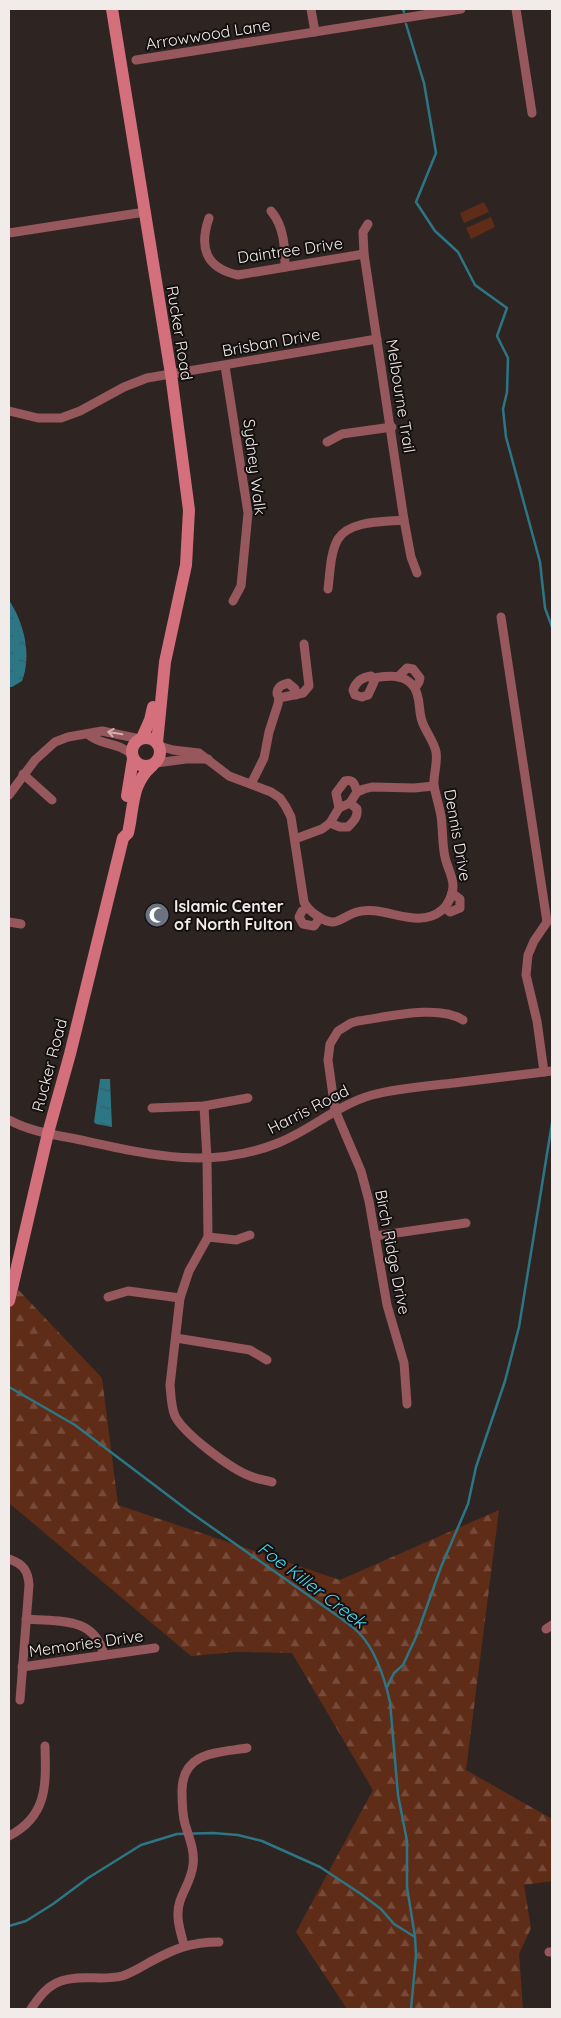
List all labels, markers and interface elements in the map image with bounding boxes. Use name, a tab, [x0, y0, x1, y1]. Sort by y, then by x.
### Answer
street label: Arrowwood Lane	[144, 14, 272, 54]
street label: Daintree Drive	[236, 233, 344, 267]
street label: Rucker Road	[163, 284, 197, 382]
street label: Brisban Drive	[221, 324, 321, 360]
street label: Melbourne Trail	[382, 338, 420, 454]
street label: Sydney Walk	[239, 418, 271, 516]
one-way arrow	[107, 728, 123, 738]
street label: Dennis Drive	[440, 787, 476, 883]
place label: Islamic Center of North Fulton	[174, 896, 293, 934]
mosque icon: Islamic Center of North Fulton	[144, 902, 170, 928]
street label: Rucker Road	[27, 1016, 71, 1114]
street label: Harris Road	[264, 1080, 352, 1138]
street label: Birch Ridge Drive	[371, 1188, 415, 1316]
water label: Foe Killer Creek	[253, 1537, 372, 1634]
street label: Memories Drive	[27, 1625, 145, 1661]

